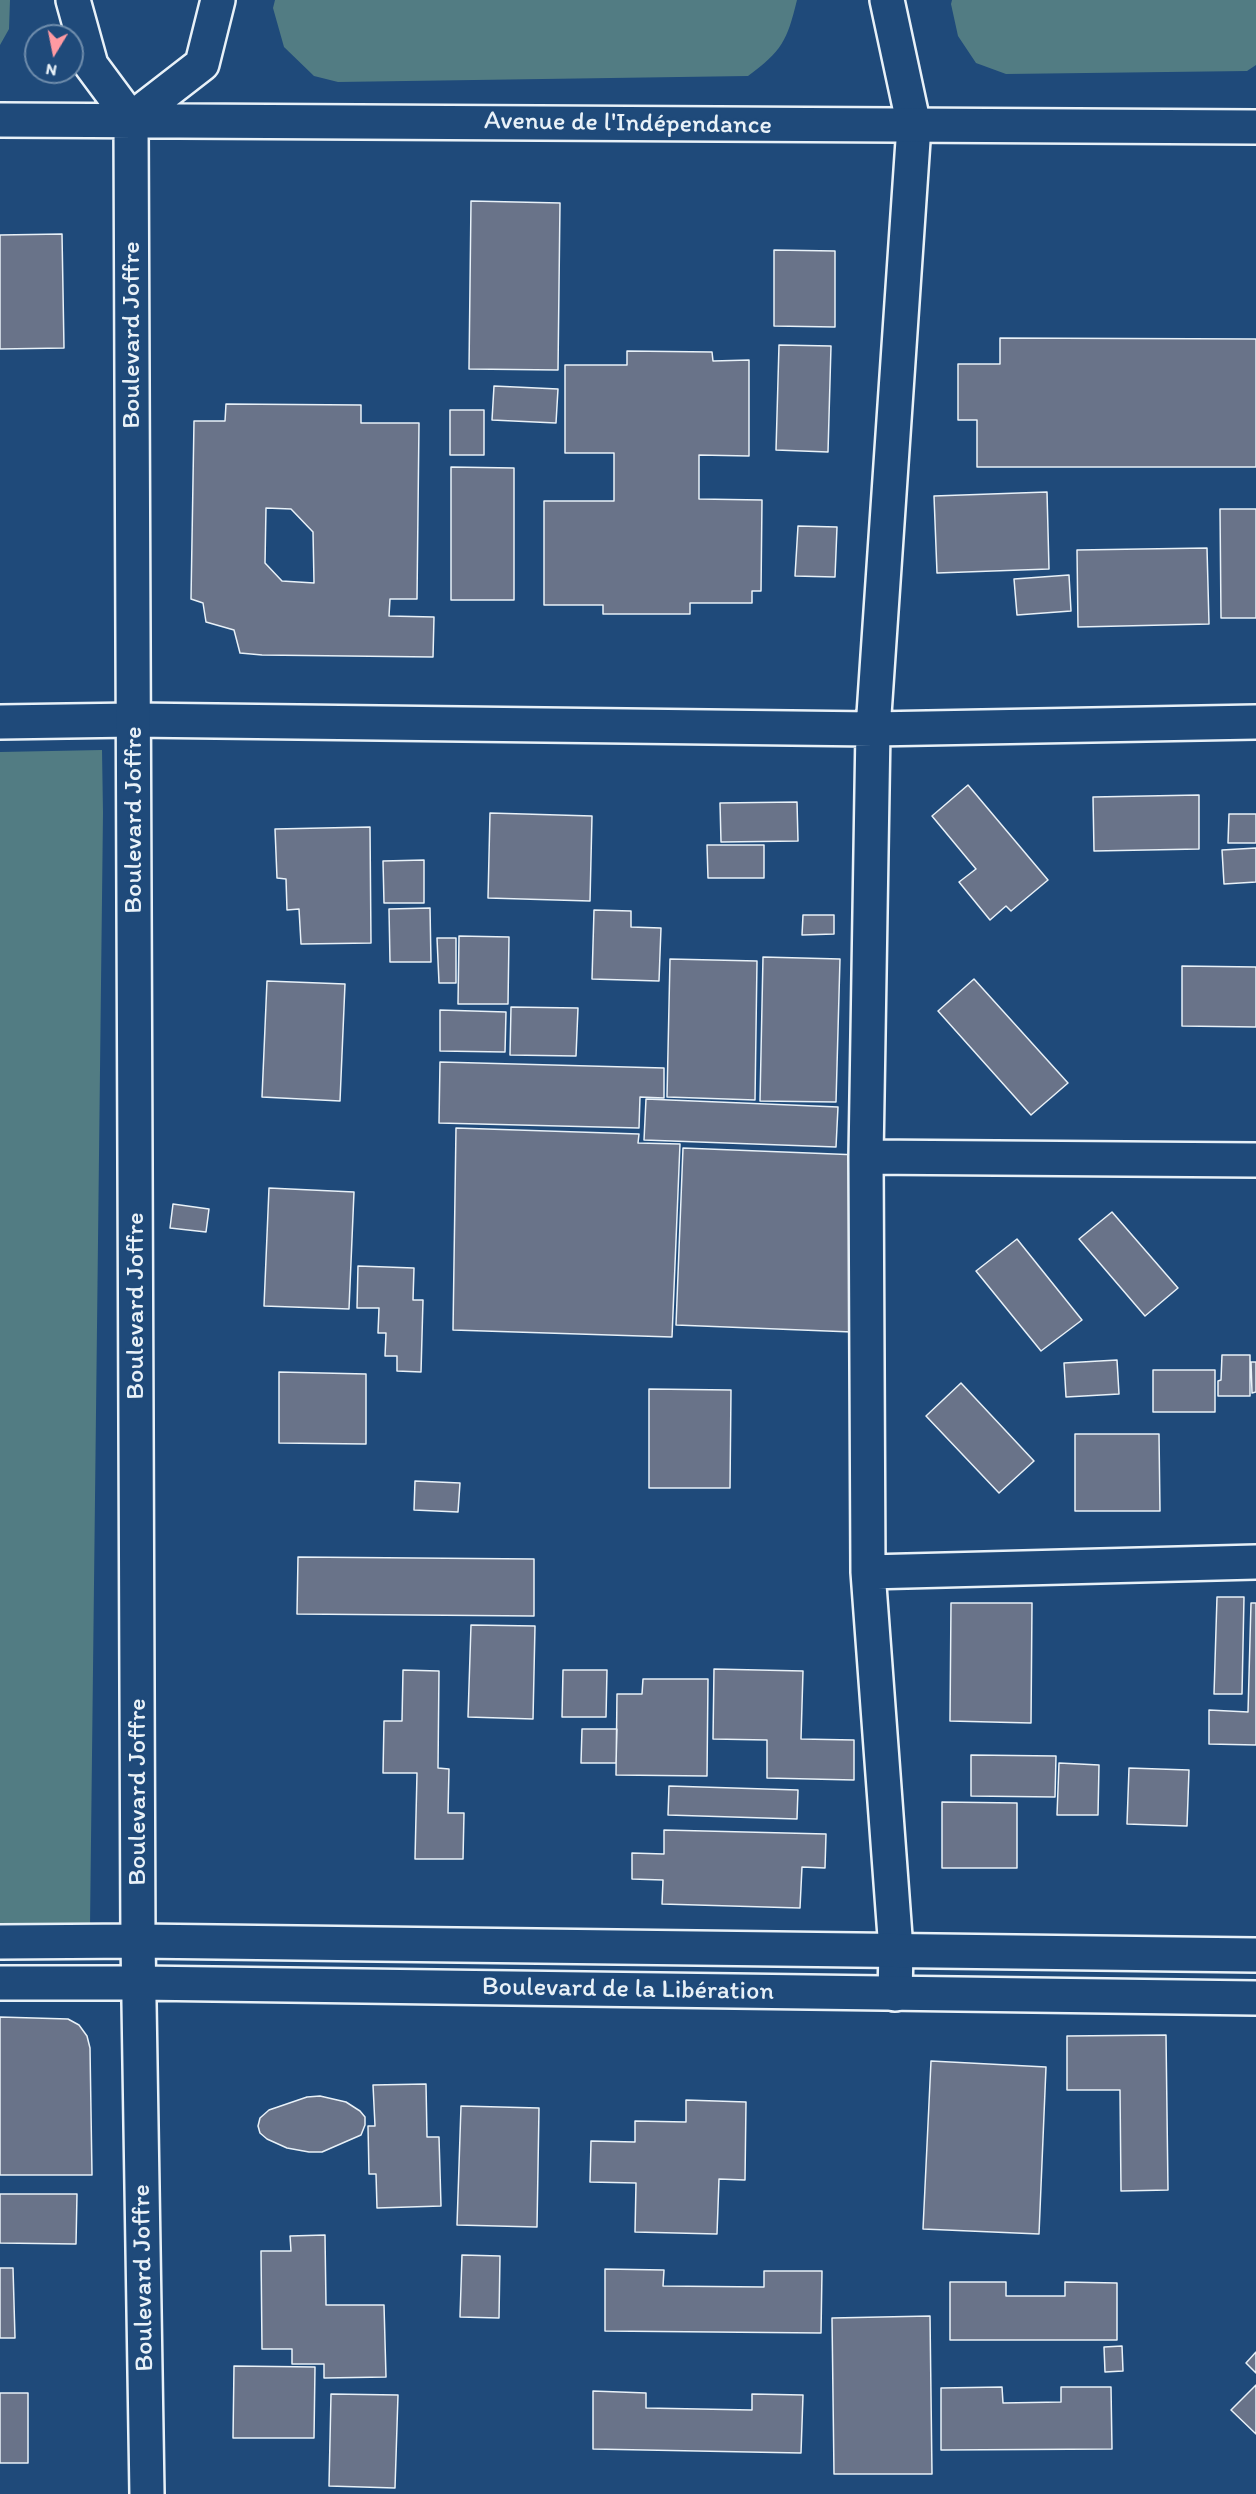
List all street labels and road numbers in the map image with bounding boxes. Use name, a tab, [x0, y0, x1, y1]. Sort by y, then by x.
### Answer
street label: Avenue de l'Indépendance	[484, 106, 772, 142]
street label: Boulevard Joffre	[116, 241, 148, 429]
street label: Boulevard Joffre	[118, 726, 150, 914]
street label: Boulevard Joffre	[120, 1212, 152, 1400]
street label: Boulevard Joffre	[122, 1698, 154, 1886]
street label: Boulevard de la Libération	[482, 1972, 774, 2008]
street label: Boulevard Joffre	[127, 2184, 161, 2372]

